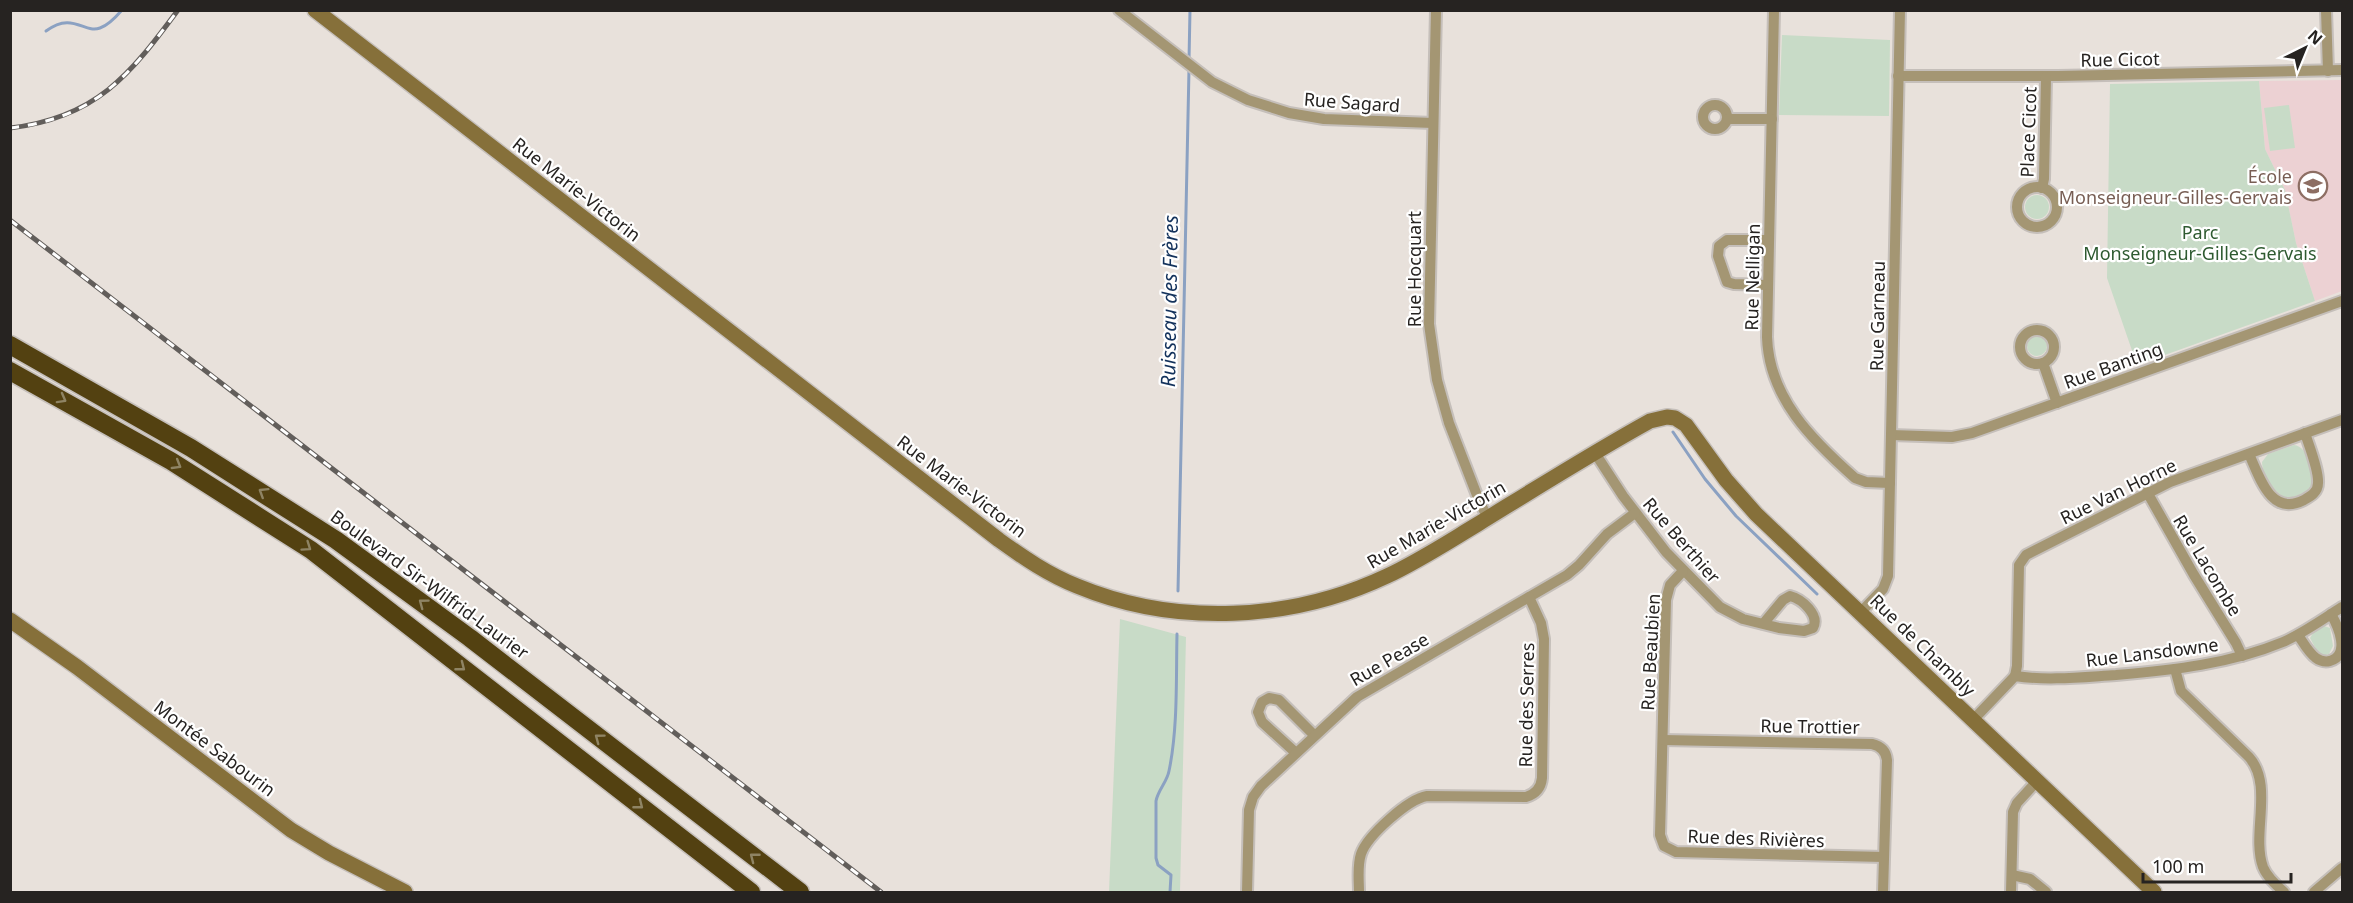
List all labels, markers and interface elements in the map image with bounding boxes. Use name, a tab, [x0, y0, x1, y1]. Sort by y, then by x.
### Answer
north arrow	[2275, 18, 2335, 78]
text: N	[2303, 25, 2327, 50]
street label: Rue Cicot	[2080, 46, 2160, 72]
street label: Place Cicot	[2014, 86, 2042, 178]
street label: Rue Sagard	[1303, 87, 1401, 117]
street label: Rue Marie-Victorin	[508, 131, 646, 247]
place label: École Monseigneur-Gilles-Gervais	[2059, 164, 2292, 209]
school or university icon: École Monseigneur-Gilles-Gervais	[2297, 170, 2329, 202]
street label: Rue Hocquart	[1402, 210, 1426, 327]
water label: Ruisseau des Frères	[1154, 214, 1184, 387]
park label: Parc Monseigneur-Gilles-Gervais	[2083, 220, 2317, 265]
street label: Rue Nelligan	[1739, 223, 1765, 331]
street label: Rue Garneau	[1864, 261, 1890, 371]
street label: Rue Banting	[2060, 336, 2166, 394]
one-way arrow	[56, 392, 66, 403]
street label: Rue Marie-Victorin	[892, 429, 1032, 543]
street label: Rue Van Horne	[2056, 453, 2180, 529]
one-way arrow	[171, 458, 181, 469]
street label: Rue Marie-Victorin	[1362, 475, 1510, 573]
one-way arrow	[259, 487, 269, 499]
street label: Rue Berthier	[1638, 492, 1726, 588]
street label: Boulevard Sir-Wilfrid-Laurier	[326, 504, 534, 664]
street label: Rue Lacombe	[2168, 510, 2248, 620]
one-way arrow	[300, 540, 311, 551]
street label: Rue de Chambly	[1865, 589, 1981, 702]
street label: Rue Beaubien	[1635, 593, 1665, 711]
one-way arrow	[419, 599, 430, 610]
street label: Rue Pease	[1345, 627, 1433, 691]
street label: Rue Lansdowne	[2084, 632, 2220, 672]
street label: Rue des Serres	[1513, 642, 1539, 768]
one-way arrow	[454, 660, 465, 671]
street label: Montée Sabourin	[149, 694, 281, 802]
street label: Rue Trottier	[1760, 713, 1860, 739]
one-way arrow	[595, 734, 606, 745]
one-way arrow	[632, 798, 643, 809]
street label: Rue des Rivières	[1687, 824, 1825, 852]
scale bar	[2143, 846, 2292, 884]
one-way arrow	[749, 853, 760, 864]
text: 100 m	[2152, 854, 2204, 878]

